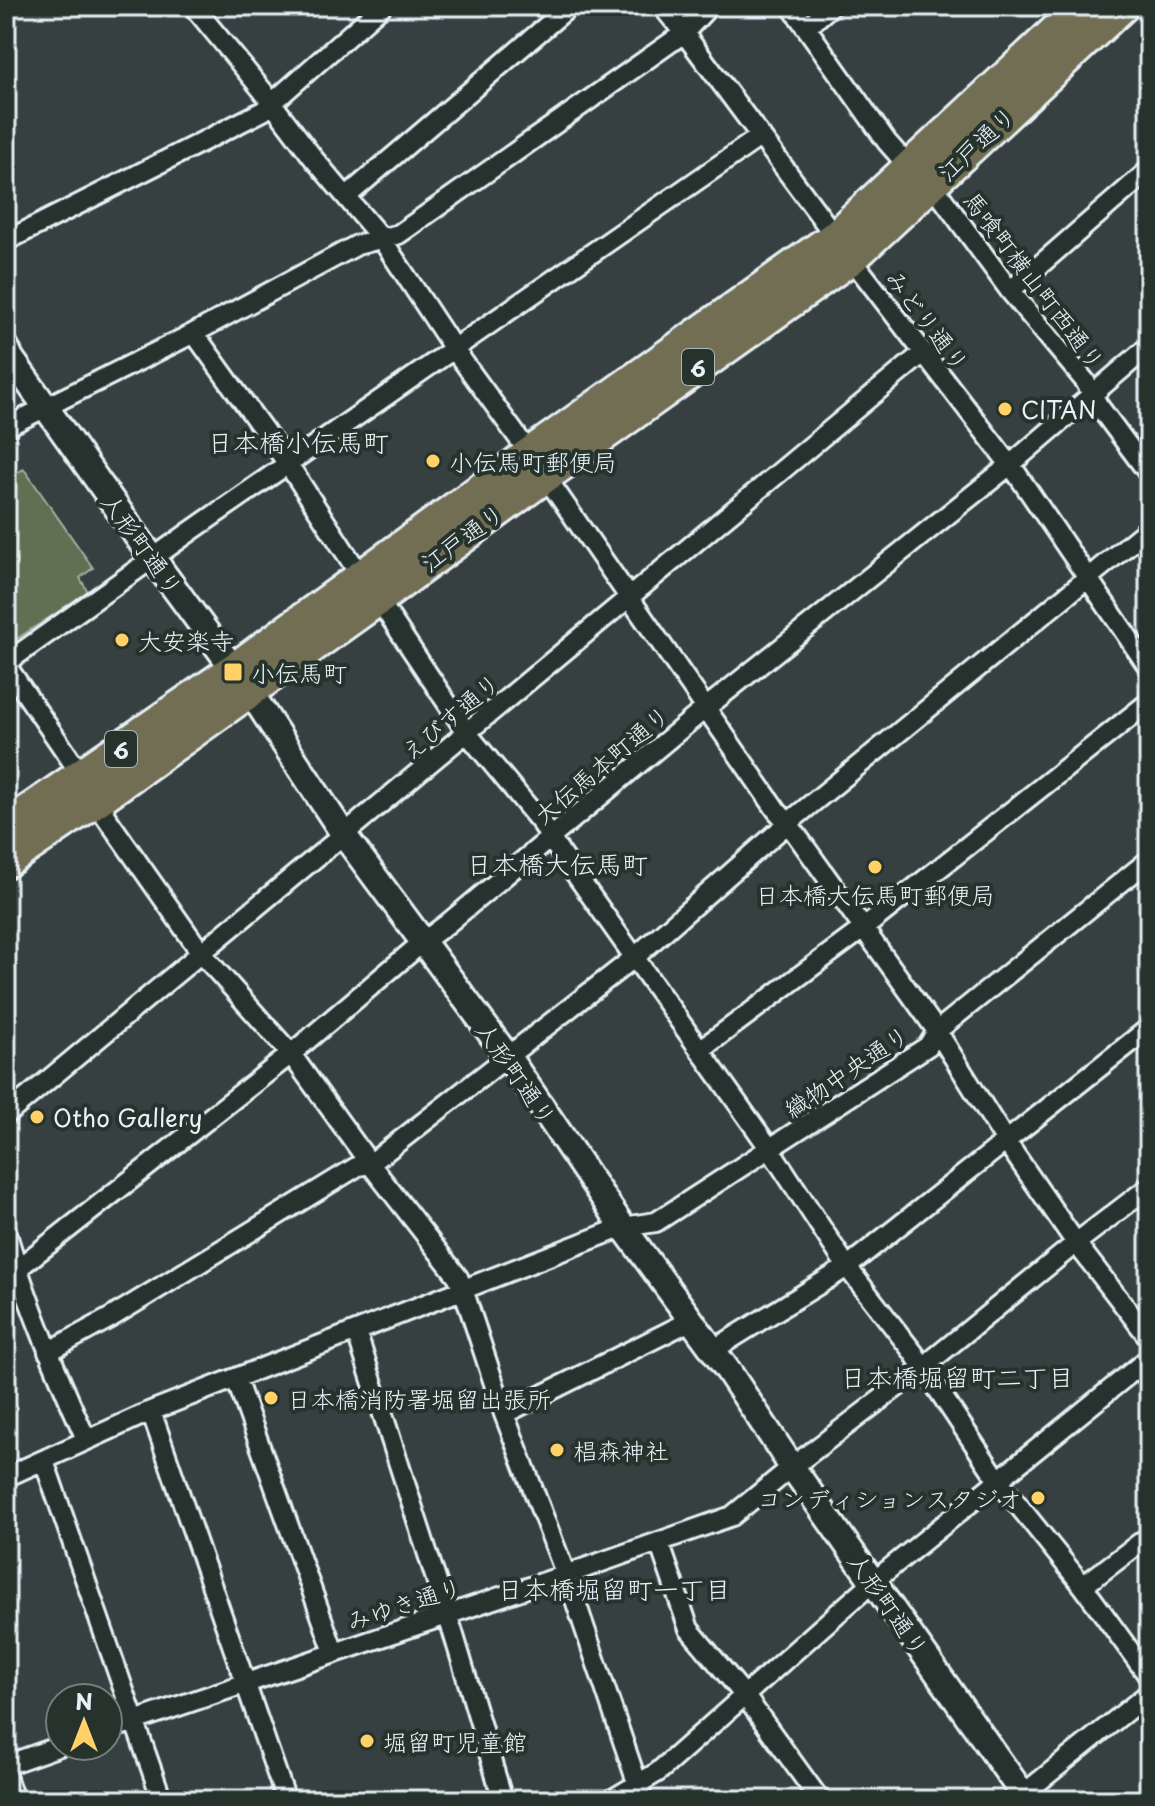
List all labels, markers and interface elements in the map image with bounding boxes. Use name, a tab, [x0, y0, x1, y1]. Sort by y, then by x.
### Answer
street label: 江戸通り	[929, 97, 1023, 189]
street label: 馬喰町横山町西通り	[956, 183, 1114, 377]
street label: みどり通り	[878, 261, 978, 379]
road number: 6	[682, 349, 714, 385]
place label: CITAN	[1021, 391, 1096, 427]
marker: CITAN	[996, 400, 1014, 418]
district label: 日本橋小伝馬町	[207, 422, 389, 461]
place label: 小伝馬町郵便局	[449, 443, 617, 479]
marker: 小伝馬町郵便局	[424, 452, 442, 470]
street label: 人形町通り	[93, 485, 193, 603]
street label: 江戸通り	[413, 494, 511, 580]
place label: 大安楽寺	[138, 622, 234, 658]
marker: 大安楽寺	[113, 631, 131, 649]
place label: 小伝馬町	[251, 654, 347, 690]
marker: 小伝馬町	[222, 661, 244, 683]
street label: えびす通り	[393, 664, 507, 768]
street label: 大伝馬本町通り	[525, 696, 677, 832]
road number: 6	[105, 731, 137, 767]
district label: 日本橋大伝馬町	[466, 844, 648, 883]
marker: 日本橋大伝馬町郵便局	[866, 858, 884, 876]
place label: 日本橋大伝馬町郵便局	[755, 876, 995, 912]
street label: 人形町通り	[468, 1014, 566, 1132]
street label: 織物中央通り	[776, 1016, 916, 1126]
place label: Otho Gallery	[53, 1099, 202, 1135]
marker: Otho Gallery	[28, 1108, 46, 1126]
district label: 日本橋堀留町二丁目	[840, 1357, 1074, 1396]
place label: 日本橋消防署堀留出張所	[287, 1380, 551, 1416]
marker: 日本橋消防署堀留出張所	[262, 1389, 280, 1407]
place label: 椙森神社	[573, 1432, 669, 1468]
marker: 椙森神社	[548, 1441, 566, 1459]
place label: コンディションスタジオ	[757, 1480, 1022, 1516]
marker: コンディションスタジオ	[1029, 1489, 1047, 1507]
street label: 人形町通り	[840, 1545, 938, 1663]
street label: みゆき通り	[341, 1567, 467, 1639]
district label: 日本橋堀留町一丁目	[497, 1569, 731, 1608]
north arrow	[44, 1682, 124, 1762]
text: N	[75, 1684, 93, 1717]
place label: 堀留町児童館	[383, 1723, 527, 1759]
marker: 堀留町児童館	[358, 1732, 376, 1750]

